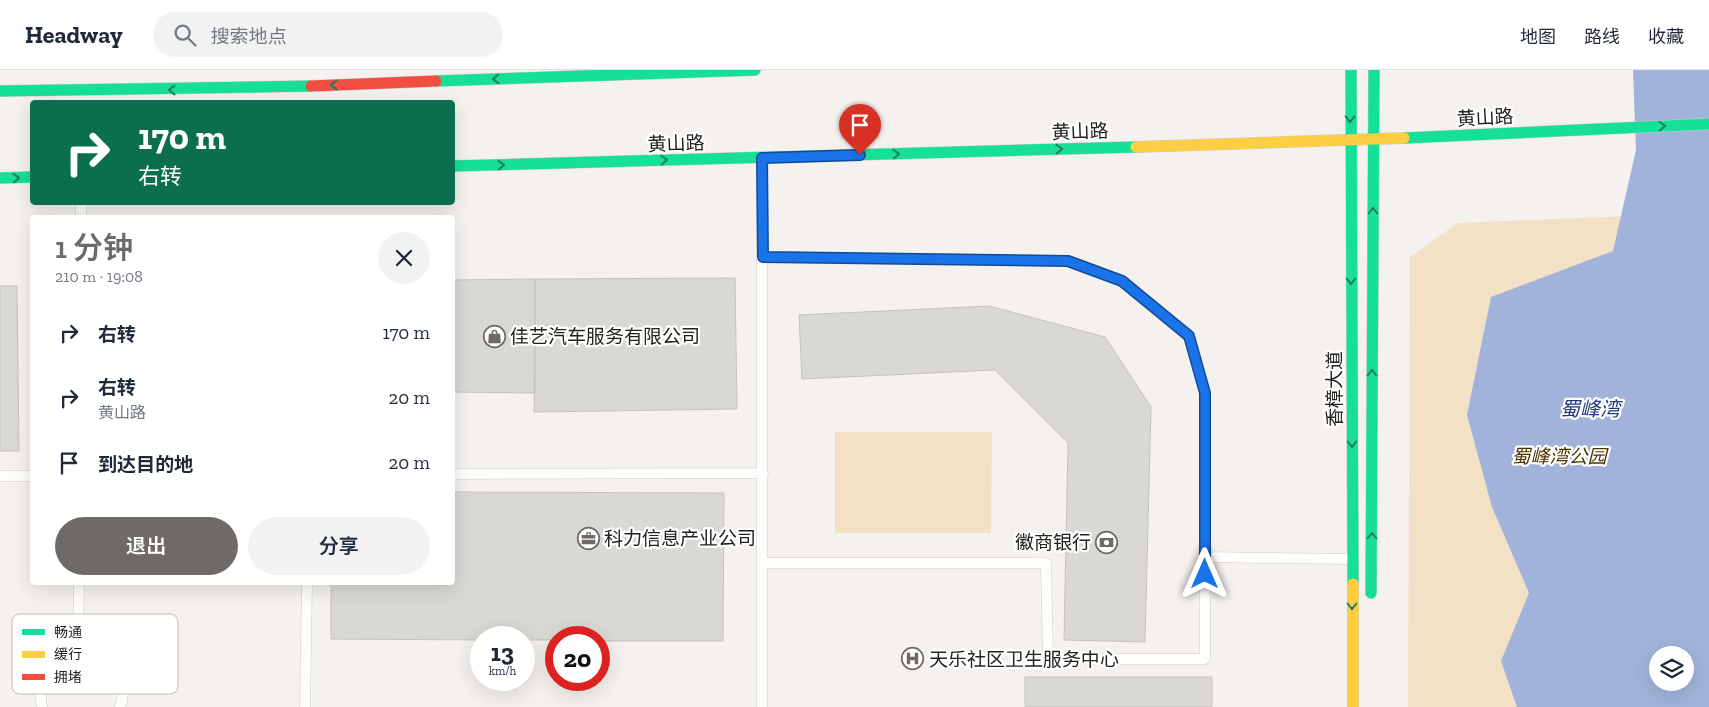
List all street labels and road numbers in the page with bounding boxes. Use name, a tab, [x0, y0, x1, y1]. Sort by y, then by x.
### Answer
street label: 黄山路	[1456, 105, 1514, 130]
street label: 黄山路	[1051, 119, 1109, 144]
street label: 黄山路	[647, 131, 705, 156]
street label: 香樟大道	[1323, 351, 1346, 427]

